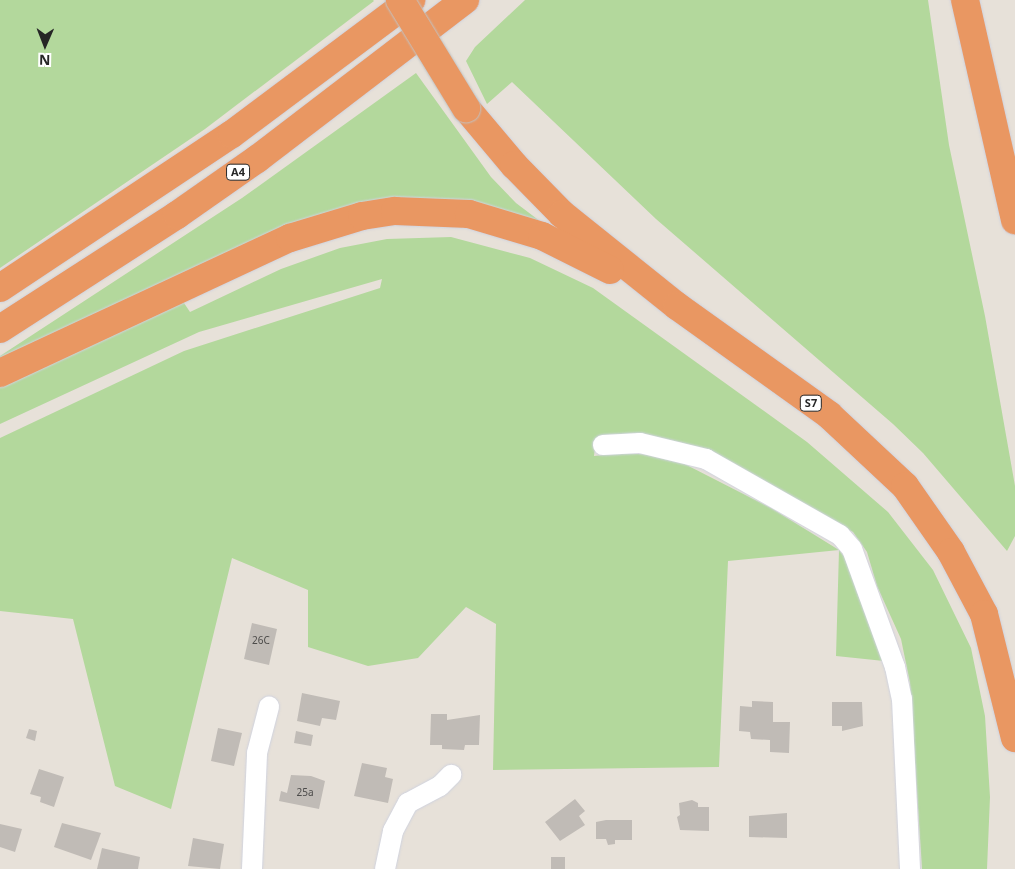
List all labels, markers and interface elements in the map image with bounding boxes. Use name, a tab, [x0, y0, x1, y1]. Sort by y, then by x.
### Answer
north arrow	[20, 20, 70, 70]
text: N	[39, 51, 51, 70]
road number: A4	[226, 163, 250, 180]
road number: S7	[800, 394, 822, 412]
house number: 26C	[252, 635, 270, 647]
house number: 25a	[296, 787, 314, 799]

